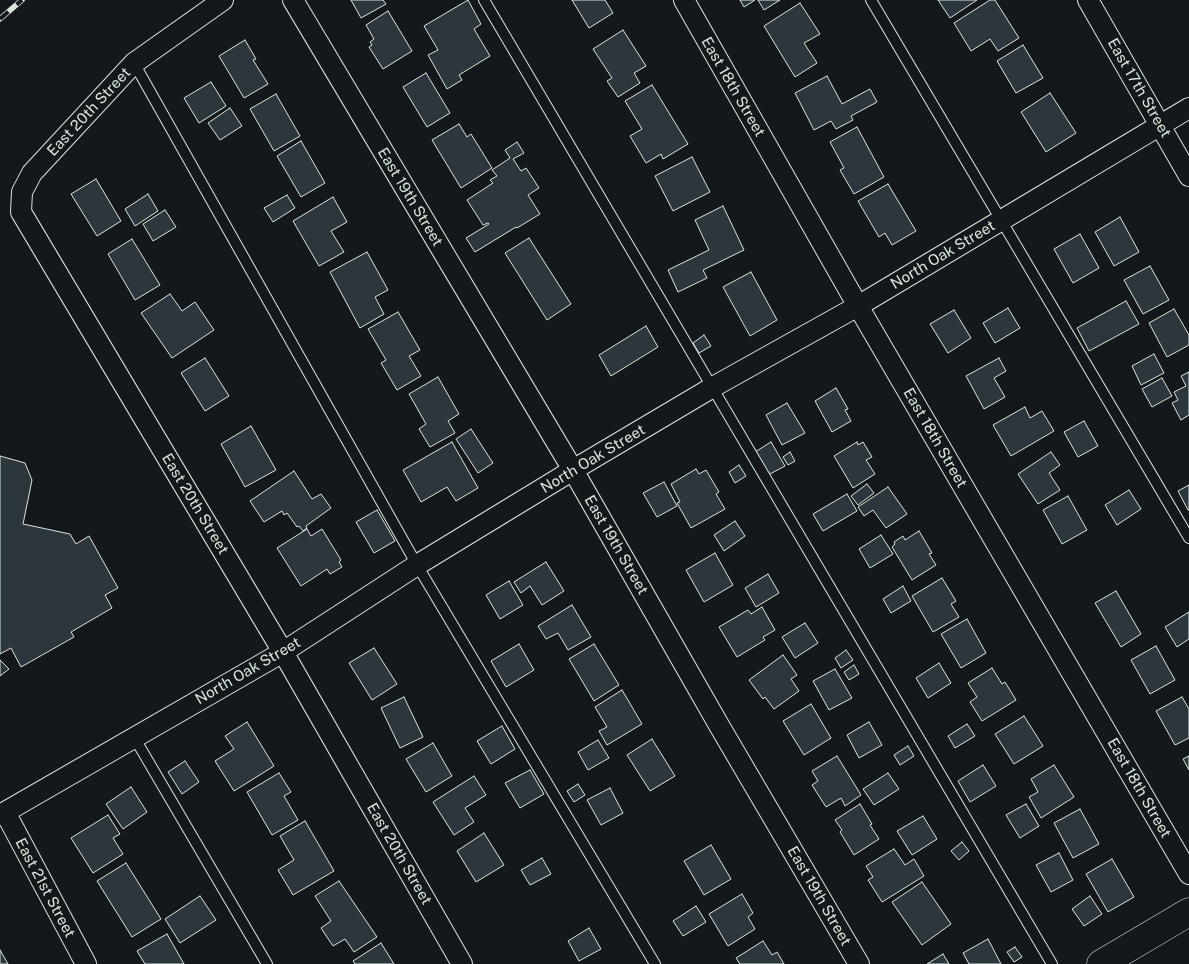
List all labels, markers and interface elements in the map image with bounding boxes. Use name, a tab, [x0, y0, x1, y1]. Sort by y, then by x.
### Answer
street label: East 18th Street	[697, 34, 769, 140]
street label: East 17th Street	[1103, 35, 1175, 141]
street label: East 20th Street	[43, 64, 135, 160]
street label: East 19th Street	[374, 144, 446, 250]
street label: North Oak Street	[888, 217, 998, 293]
street label: East 18th Street	[899, 385, 971, 491]
street label: North Oak Street	[538, 421, 648, 497]
street label: East 20th Street	[158, 450, 232, 558]
street label: East 19th Street	[580, 492, 652, 598]
street label: North Oak Street	[192, 634, 304, 708]
street label: East 18th Street	[1103, 735, 1175, 841]
street label: East 20th Street	[363, 800, 435, 908]
street label: East 21st Street	[11, 835, 79, 941]
street label: East 19th Street	[783, 843, 855, 949]

